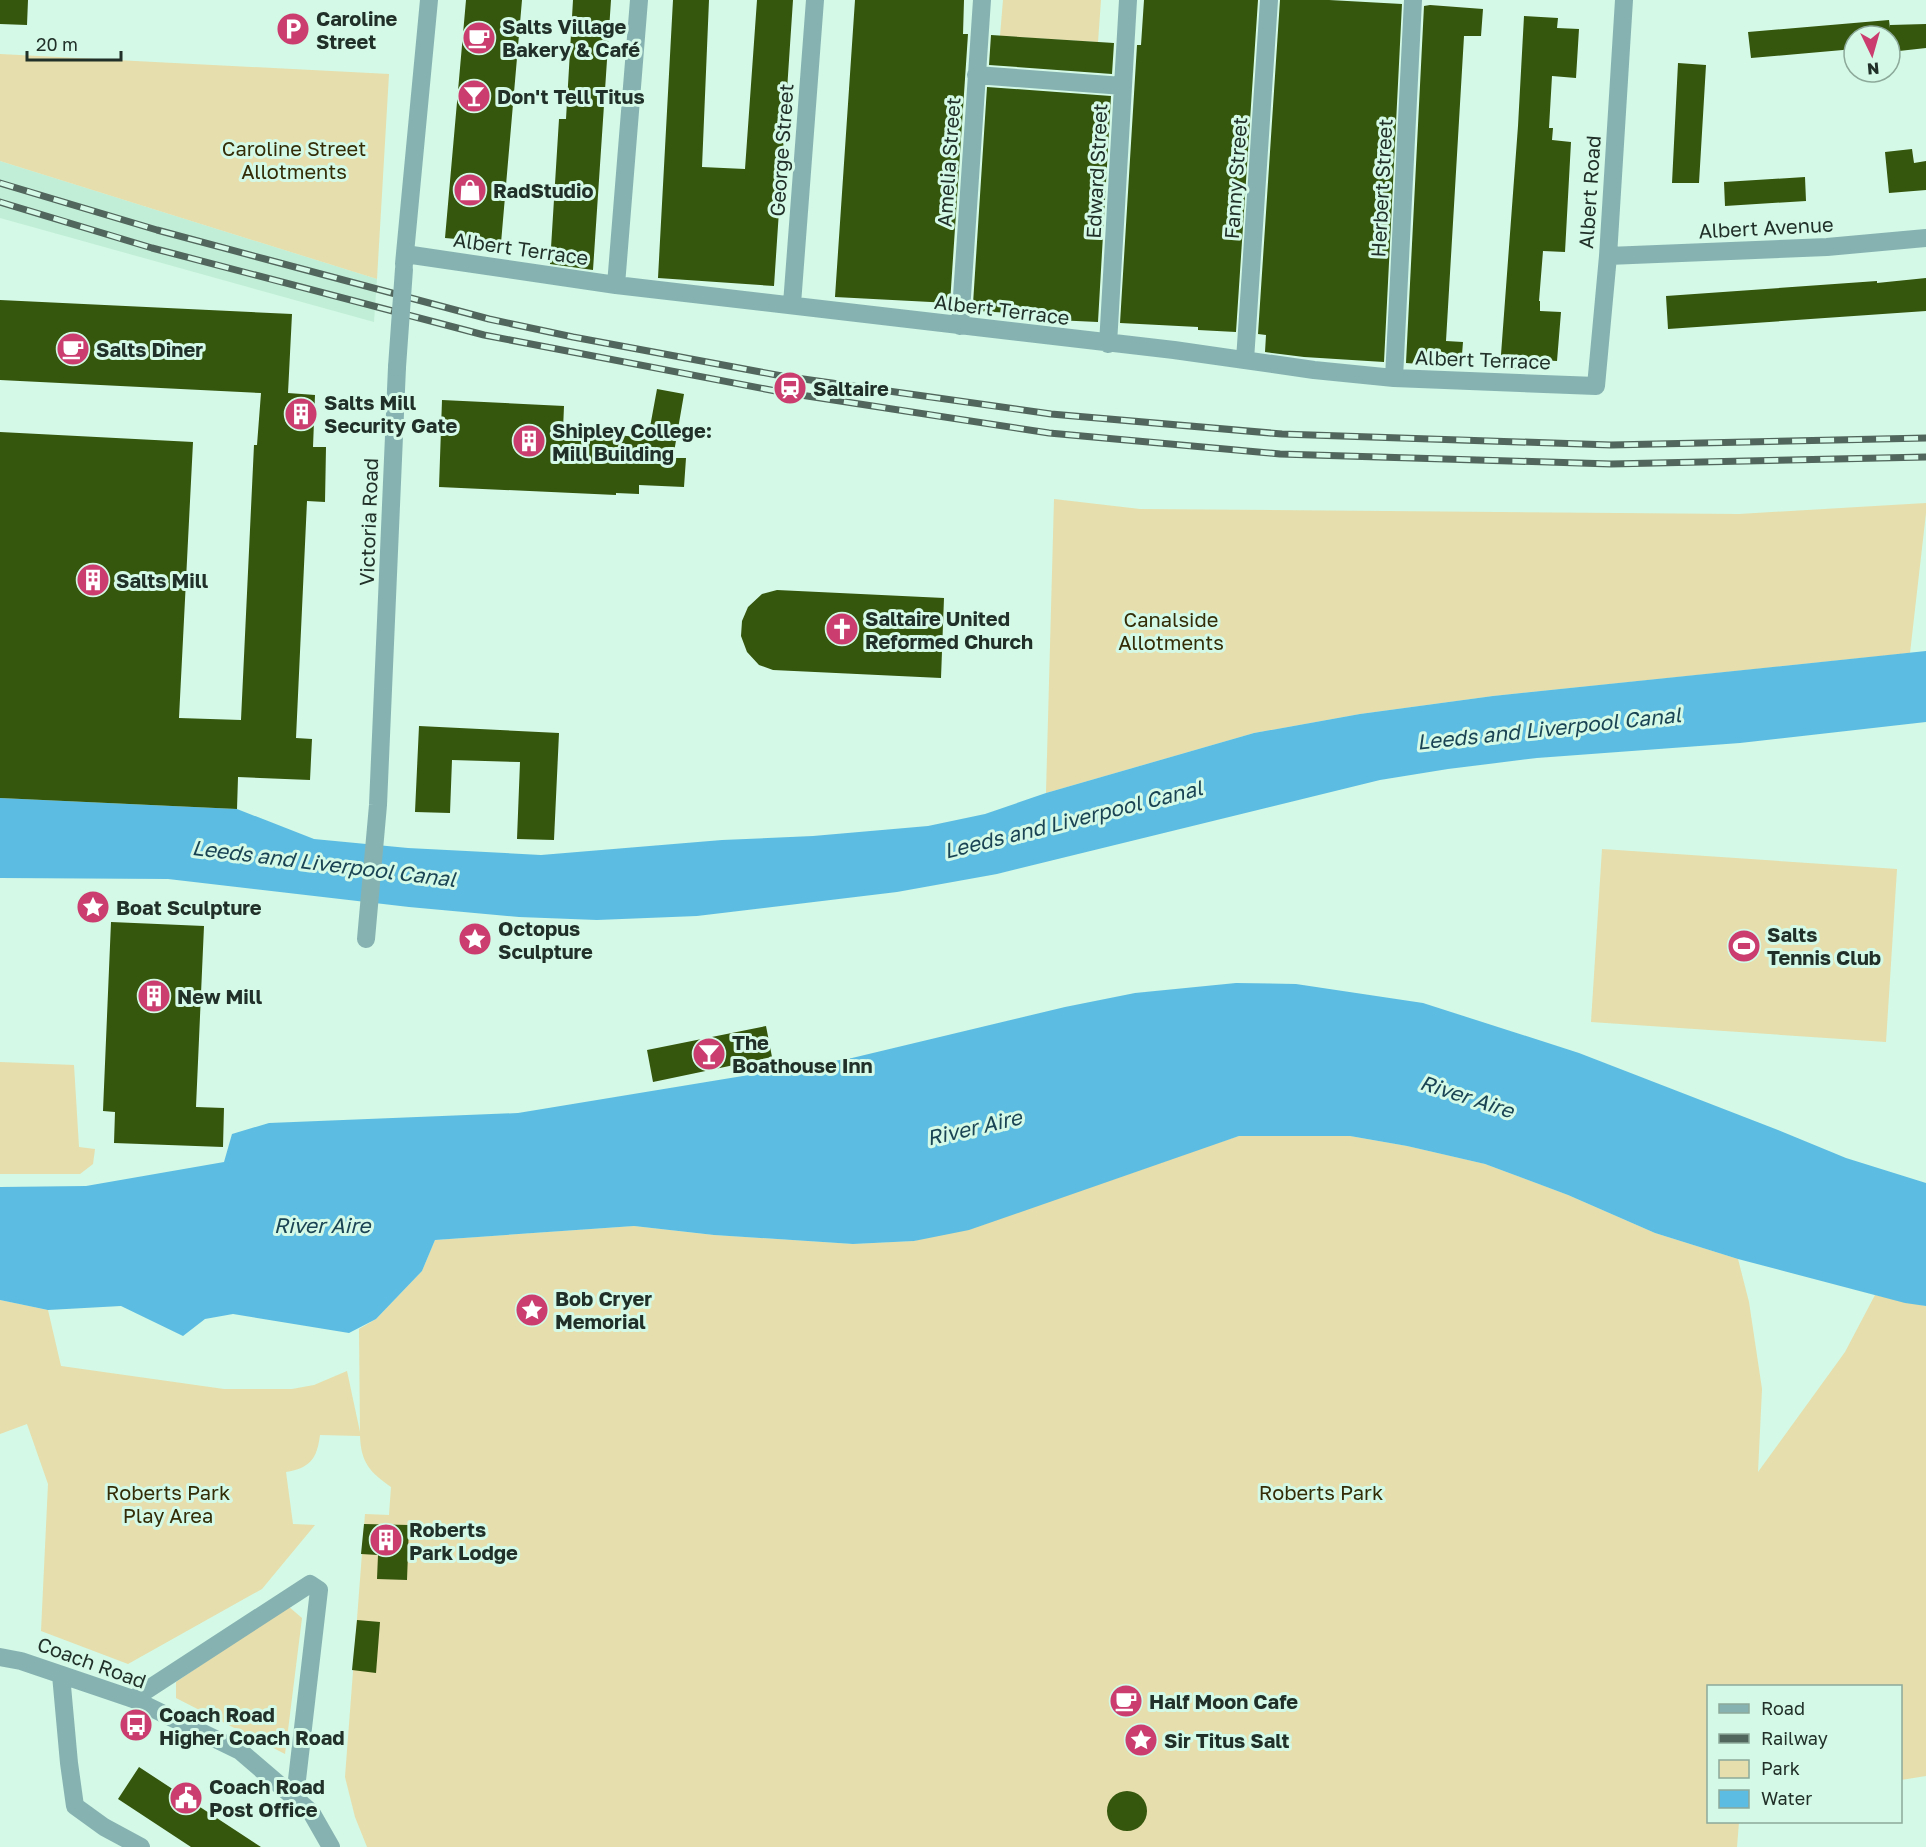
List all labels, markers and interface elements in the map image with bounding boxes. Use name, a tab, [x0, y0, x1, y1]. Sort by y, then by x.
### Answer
place label: Caroline Street	[316, 6, 398, 53]
parking icon: Caroline Street	[275, 11, 311, 47]
place label: Salts Village Bakery & Café	[502, 14, 640, 61]
cafe icon: Salts Village Bakery & Café	[461, 20, 497, 56]
scale bar	[27, 24, 122, 62]
north arrow	[1842, 24, 1902, 84]
text: 20 m	[36, 33, 78, 55]
text: N	[1866, 58, 1880, 79]
bar icon: Don't Tell Titus	[456, 78, 492, 114]
street label: George Street	[764, 83, 798, 217]
place label: Don't Tell Titus	[497, 84, 645, 108]
street label: Amelia Street	[931, 96, 965, 228]
street label: Edward Street	[1080, 103, 1112, 239]
street label: Fanny Street	[1219, 116, 1251, 240]
street label: Herbert Street	[1365, 118, 1397, 258]
street label: Albert Road	[1573, 135, 1605, 249]
park label: Caroline Street Allotments	[222, 136, 366, 183]
shop icon: RadStudio	[452, 172, 488, 208]
place label: RadStudio	[493, 178, 593, 202]
street label: Albert Avenue	[1698, 211, 1834, 243]
street label: Albert Terrace	[452, 227, 590, 269]
street label: Albert Terrace	[933, 289, 1071, 329]
cafe icon: Salts Diner	[55, 331, 91, 367]
place label: Salts Diner	[96, 337, 203, 361]
street label: Albert Terrace	[1415, 345, 1551, 373]
station icon: Saltaire	[772, 370, 808, 406]
place label: Saltaire	[813, 376, 889, 400]
place label: Salts Mill Security Gate	[324, 390, 457, 437]
building icon: Salts Mill Security Gate	[283, 396, 319, 432]
place label: Shipley College: Mill Building	[552, 418, 712, 465]
building icon: Shipley College: Mill Building	[511, 423, 547, 459]
street label: Victoria Road	[354, 458, 382, 586]
building icon: Salts Mill	[75, 562, 111, 598]
place label: Salts Mill	[116, 568, 208, 592]
place label: Saltaire United Reformed Church	[865, 606, 1033, 653]
park label: Canalside Allotments	[1118, 607, 1224, 654]
church icon: Saltaire United Reformed Church	[824, 611, 860, 647]
water label: Leeds and Liverpool Canal	[1416, 701, 1684, 755]
water label: Leeds and Liverpool Canal	[941, 774, 1206, 864]
water label: Leeds and Liverpool Canal	[191, 834, 459, 892]
place icon: Boat Sculpture	[75, 889, 111, 925]
place label: Boat Sculpture	[116, 895, 262, 919]
place label: Octopus Sculpture	[498, 916, 593, 963]
place icon: Octopus Sculpture	[457, 921, 493, 957]
place label: Salts Tennis Club	[1767, 922, 1881, 969]
sports icon: Salts Tennis Club	[1726, 928, 1762, 964]
building icon: New Mill	[136, 978, 172, 1014]
place label: New Mill	[177, 984, 262, 1008]
place label: The Boathouse Inn	[732, 1030, 873, 1077]
bar icon: The Boathouse Inn	[691, 1036, 727, 1072]
water label: River Aire	[1417, 1069, 1519, 1124]
water label: River Aire	[924, 1103, 1026, 1151]
water label: River Aire	[274, 1212, 372, 1238]
place label: Bob Cryer Memorial	[555, 1286, 652, 1333]
place icon: Bob Cryer Memorial	[514, 1292, 550, 1328]
park label: Roberts Park Play Area	[106, 1480, 230, 1527]
park label: Roberts Park	[1259, 1480, 1383, 1504]
place label: Roberts Park Lodge	[409, 1517, 518, 1564]
building icon: Roberts Park Lodge	[368, 1522, 404, 1558]
street label: Coach Road	[34, 1631, 150, 1693]
cafe icon: Half Moon Cafe	[1108, 1683, 1144, 1719]
legend	[1707, 1685, 1902, 1823]
place label: Half Moon Cafe	[1149, 1689, 1298, 1713]
text: Road	[1761, 1697, 1805, 1719]
place label: Coach Road Higher Coach Road	[159, 1702, 345, 1749]
bus stop icon: Coach Road Higher Coach Road	[118, 1707, 154, 1743]
place icon: Sir Titus Salt	[1123, 1722, 1159, 1758]
text: Railway	[1761, 1727, 1828, 1749]
place label: Sir Titus Salt	[1164, 1728, 1290, 1752]
text: Park	[1761, 1757, 1800, 1779]
place label: Coach Road Post Office	[209, 1774, 325, 1821]
public building icon: Coach Road Post Office	[168, 1780, 204, 1816]
text: Water	[1761, 1787, 1812, 1809]

